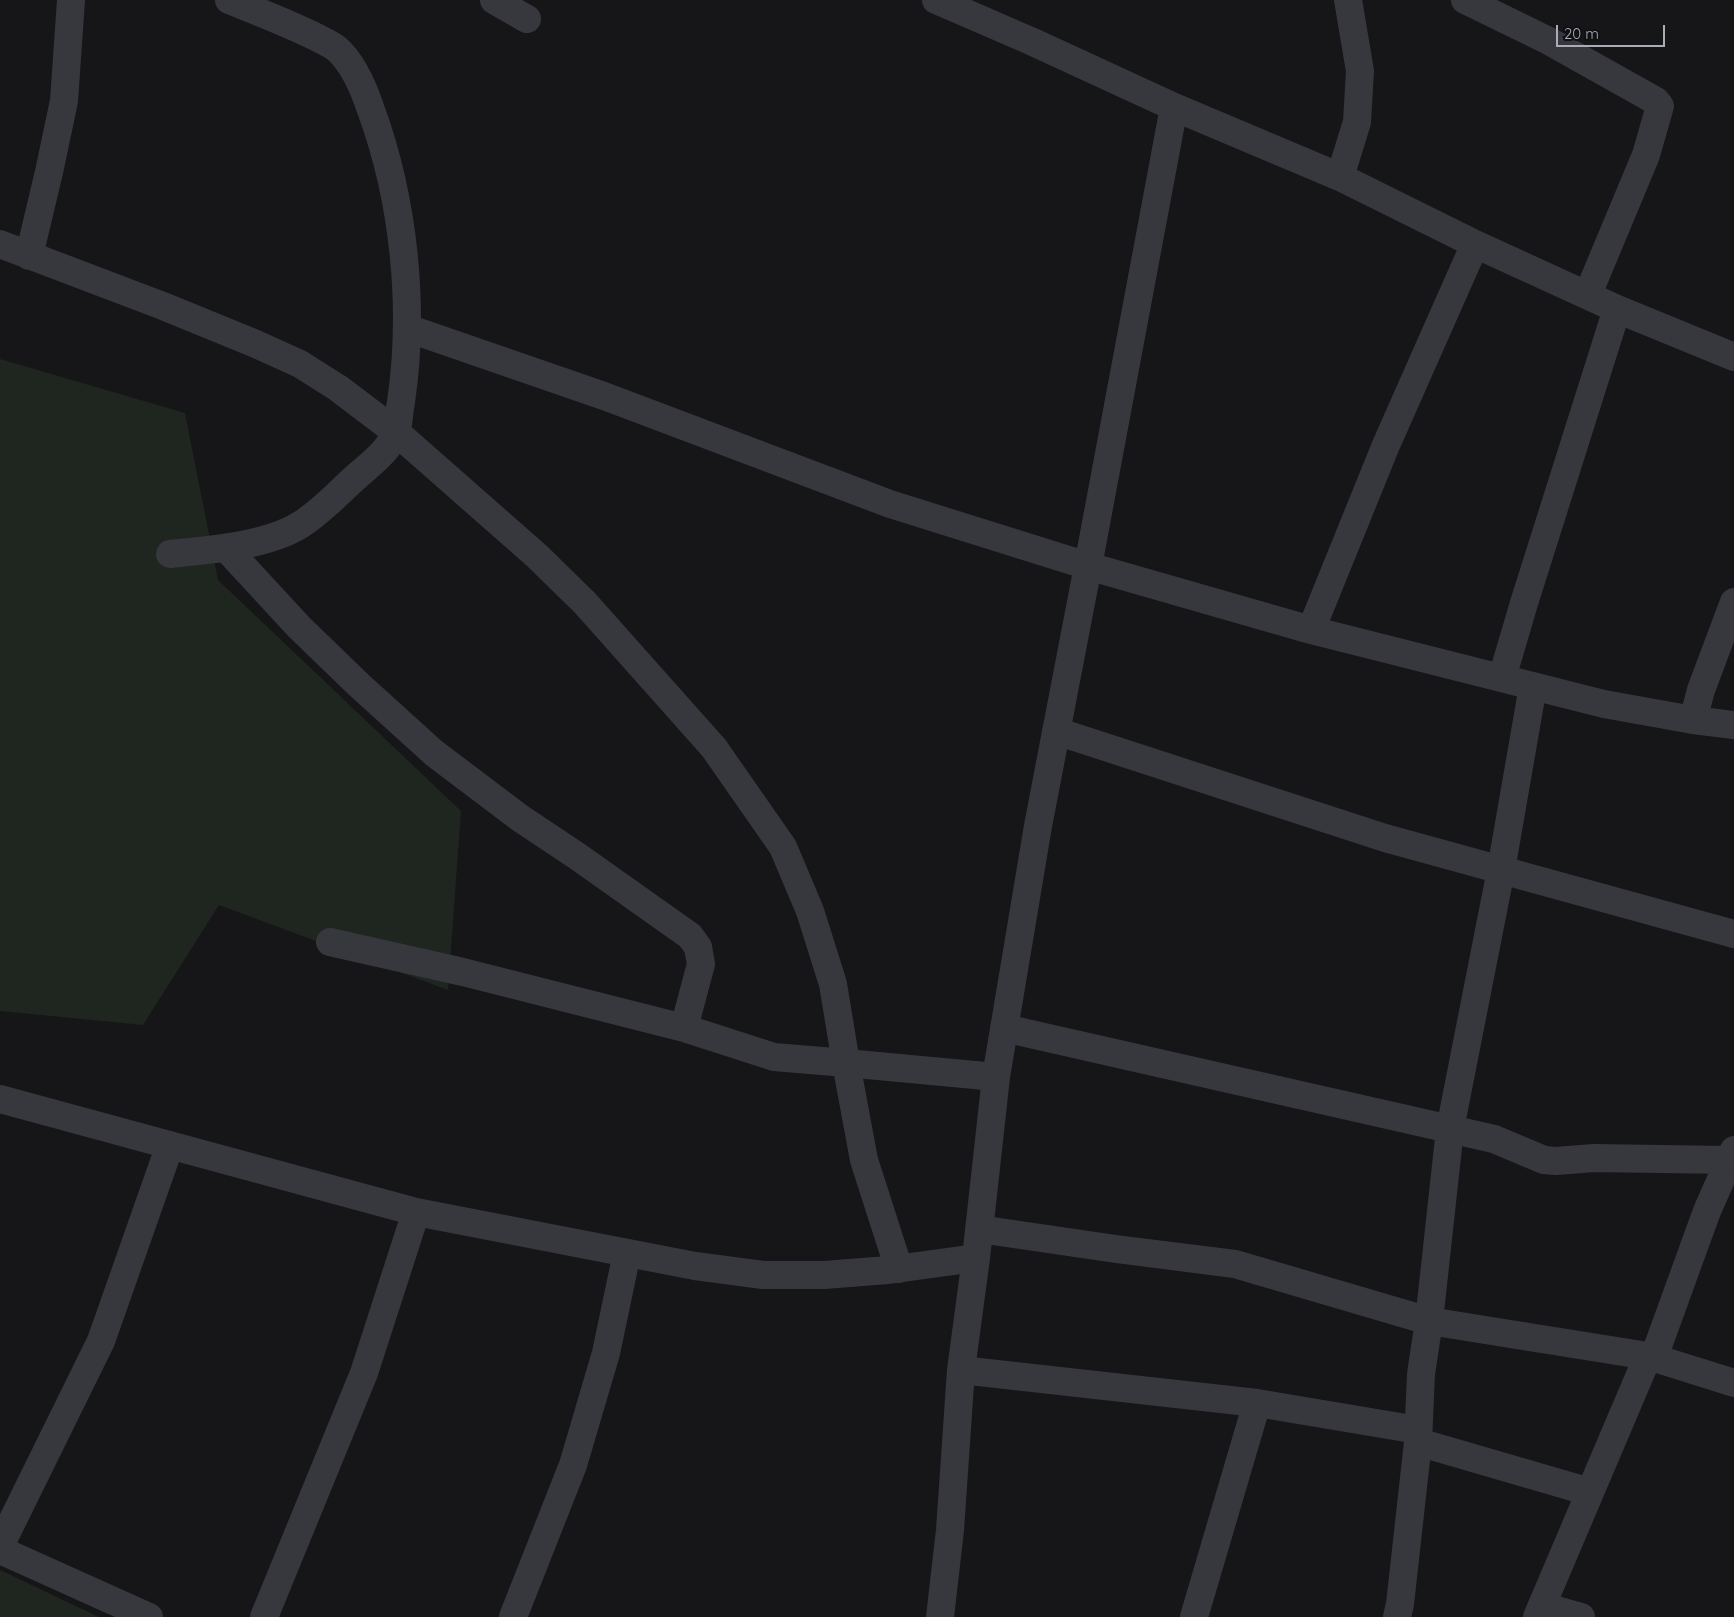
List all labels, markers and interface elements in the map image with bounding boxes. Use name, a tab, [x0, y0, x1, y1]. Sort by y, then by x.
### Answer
scale bar	[1559, 15, 1668, 47]
text: 20 m	[1564, 24, 1599, 43]

